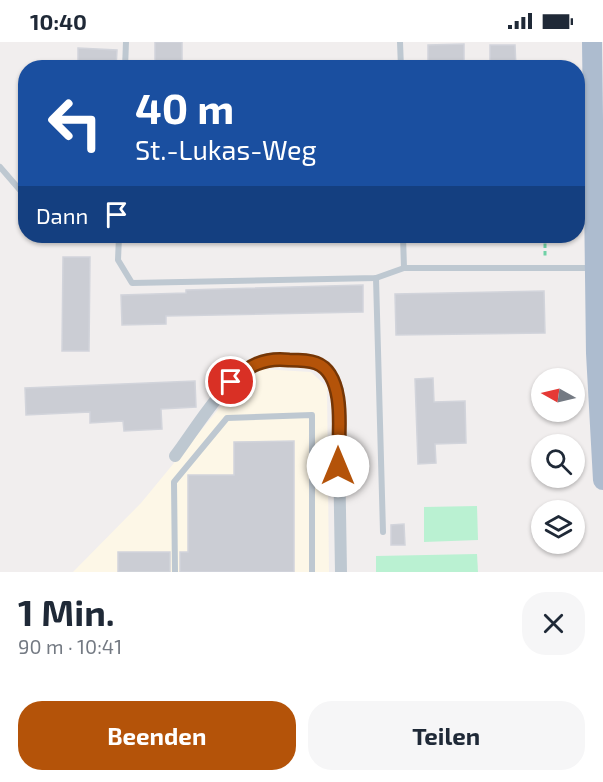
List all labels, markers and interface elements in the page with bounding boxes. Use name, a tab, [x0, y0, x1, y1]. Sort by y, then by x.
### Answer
text: 10:40	[30, 8, 87, 34]
text: 40 m	[135, 82, 234, 132]
icon: left	[36, 84, 114, 162]
text: St.-Lukas-Weg	[135, 133, 317, 165]
icon: arrive	[100, 198, 133, 231]
text: Dann	[36, 202, 88, 228]
pin	[205, 356, 256, 407]
icon: arrive	[214, 365, 247, 398]
north arrow	[531, 368, 585, 422]
map controls	[531, 368, 585, 554]
position arrow	[306, 434, 370, 498]
button: search	[531, 434, 585, 488]
button: layers	[531, 500, 585, 554]
text: 1 Min.	[18, 590, 115, 633]
button: close	[522, 592, 585, 655]
text: 90 m · 10:41	[18, 634, 122, 658]
button: Beenden	[18, 701, 296, 770]
button: Teilen	[308, 701, 585, 770]

